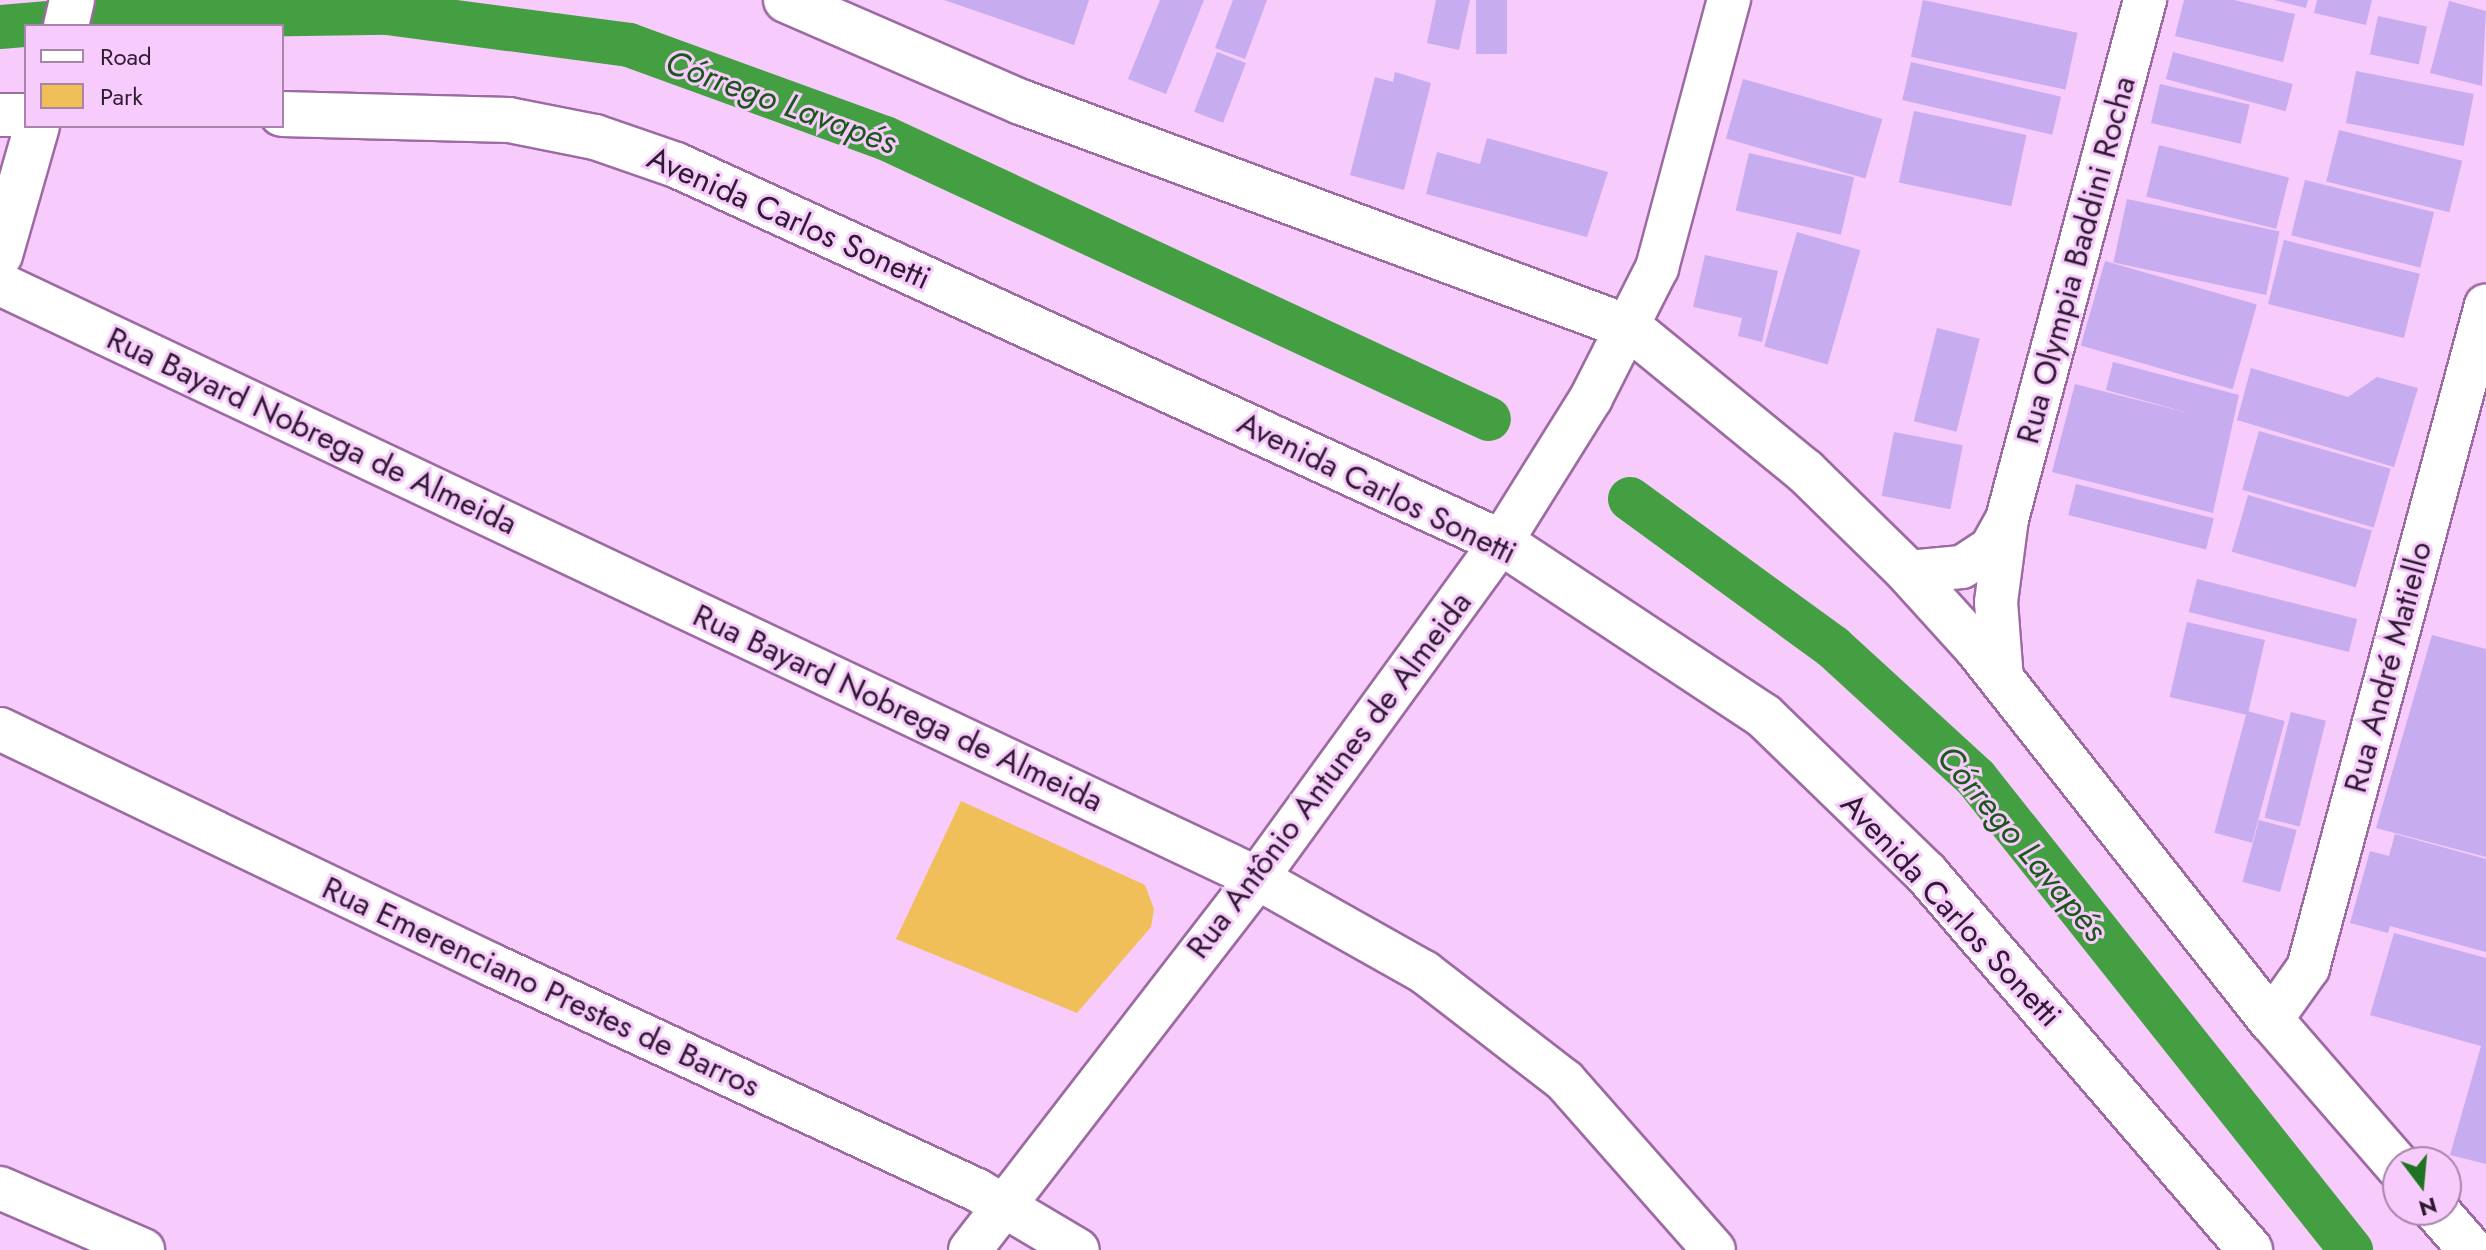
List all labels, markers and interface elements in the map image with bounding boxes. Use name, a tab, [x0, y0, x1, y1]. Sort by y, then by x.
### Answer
legend	[24, 24, 284, 128]
text: Road	[100, 39, 152, 74]
water label: Córrego Lavapés	[660, 41, 902, 163]
street label: Rua Olympia Baddini Rocha	[2008, 72, 2144, 448]
text: Park	[100, 79, 143, 114]
street label: Avenida Carlos Sonetti	[642, 138, 936, 298]
street label: Rua Bayard Nobrega de Almeida	[101, 319, 523, 543]
street label: Avenida Carlos Sonetti	[1231, 404, 1523, 572]
street label: Rua André Matiello	[2336, 537, 2440, 797]
street label: Rua Antônio Antunes de Almeida	[1178, 584, 1480, 966]
street label: Rua Bayard Nobrega de Almeida	[687, 596, 1109, 820]
water label: Córrego Lavapés	[1928, 737, 2116, 949]
street label: Avenida Carlos Sonetti	[1833, 785, 2069, 1035]
street label: Rua Emerenciano Prestes de Barros	[316, 869, 766, 1105]
north arrow	[2382, 1146, 2462, 1226]
text: N	[2415, 1189, 2441, 1225]

